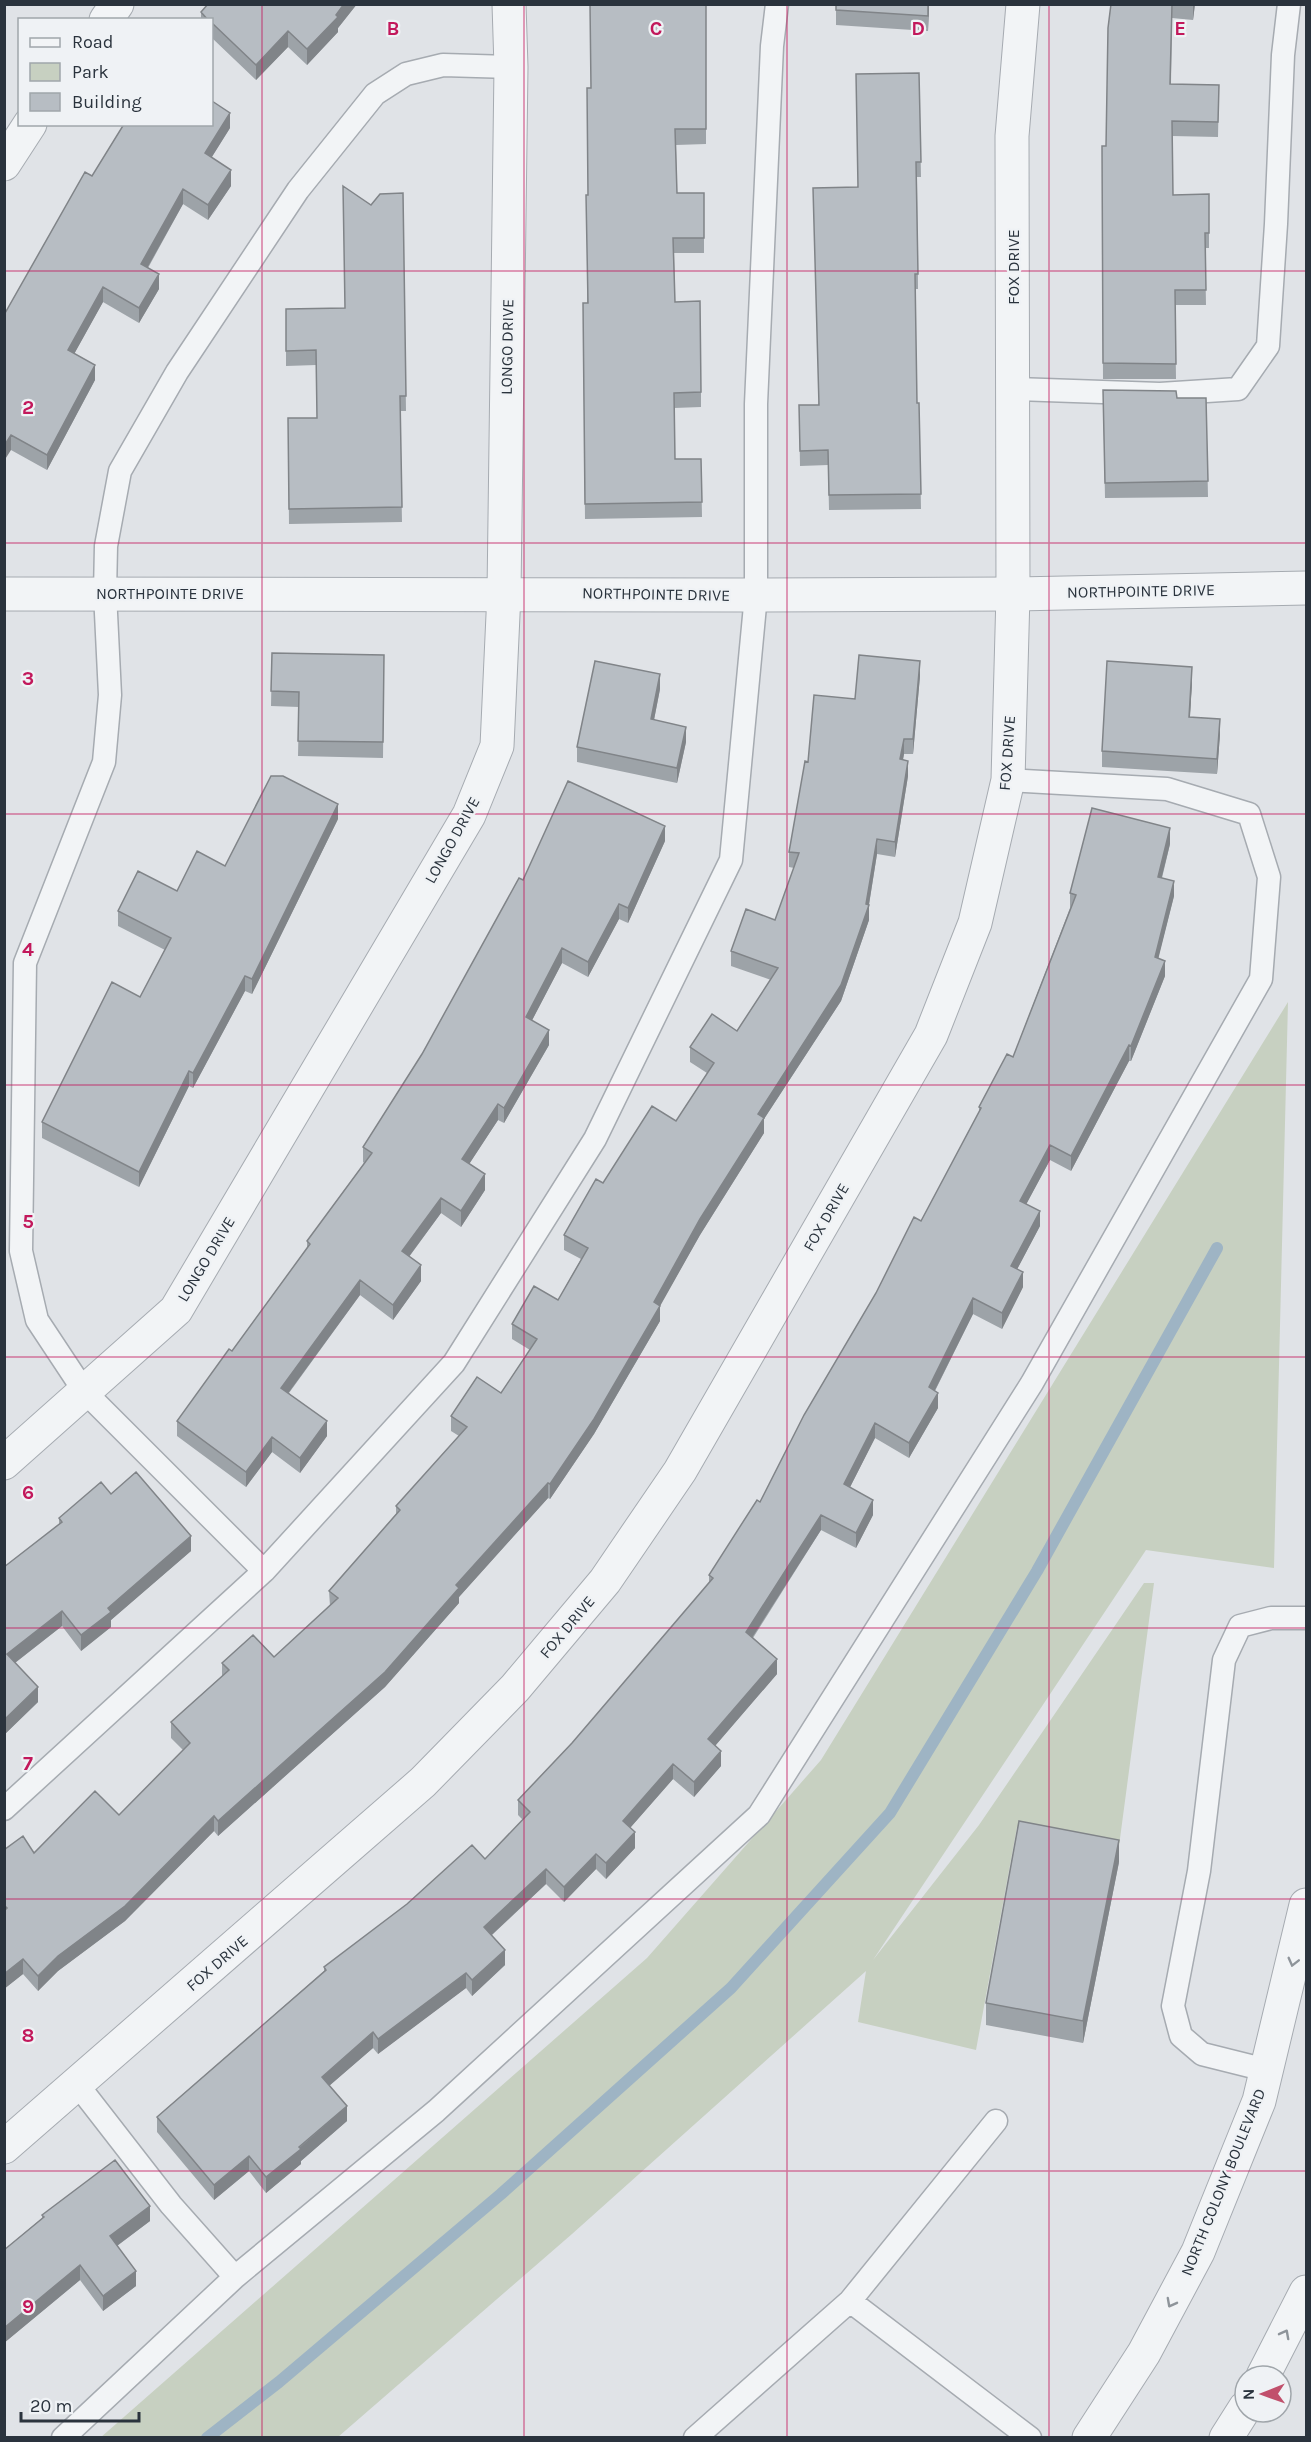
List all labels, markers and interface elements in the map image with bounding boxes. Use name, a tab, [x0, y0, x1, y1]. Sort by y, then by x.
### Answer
text: B	[387, 17, 399, 40]
text: C	[650, 17, 662, 40]
text: D	[911, 17, 925, 40]
text: E	[1174, 17, 1186, 40]
legend	[18, 18, 213, 126]
text: Road	[72, 31, 113, 53]
text: Park	[72, 61, 109, 83]
text: Building	[72, 91, 142, 113]
street label: FOX DRIVE	[1004, 229, 1023, 305]
street label: LONGO DRIVE	[497, 299, 517, 395]
text: 2	[22, 396, 34, 419]
street label: NORTHPOINTE DRIVE	[1067, 580, 1215, 602]
street label: NORTHPOINTE DRIVE	[582, 583, 730, 605]
street label: NORTHPOINTE DRIVE	[96, 584, 244, 603]
text: 3	[22, 667, 34, 690]
street label: FOX DRIVE	[995, 715, 1019, 791]
street label: LONGO DRIVE	[420, 793, 484, 887]
text: 4	[22, 938, 34, 961]
street label: FOX DRIVE	[799, 1180, 853, 1254]
text: 5	[22, 1210, 34, 1233]
street label: LONGO DRIVE	[173, 1213, 239, 1305]
text: 6	[22, 1481, 34, 1504]
street label: FOX DRIVE	[535, 1592, 599, 1662]
text: 7	[23, 1752, 33, 1775]
street label: FOX DRIVE	[182, 1931, 252, 1995]
one-way arrow	[1287, 1956, 1300, 1966]
text: 8	[22, 2024, 34, 2047]
street label: NORTH COLONY BOULEVARD	[1177, 2086, 1269, 2278]
text: 9	[22, 2295, 34, 2318]
one-way arrow	[1167, 2297, 1178, 2308]
one-way arrow	[1278, 2330, 1289, 2340]
north arrow	[1233, 2364, 1293, 2424]
scale bar	[21, 2385, 140, 2423]
text: N	[1239, 2388, 1258, 2400]
text: 20 m	[30, 2395, 72, 2417]

